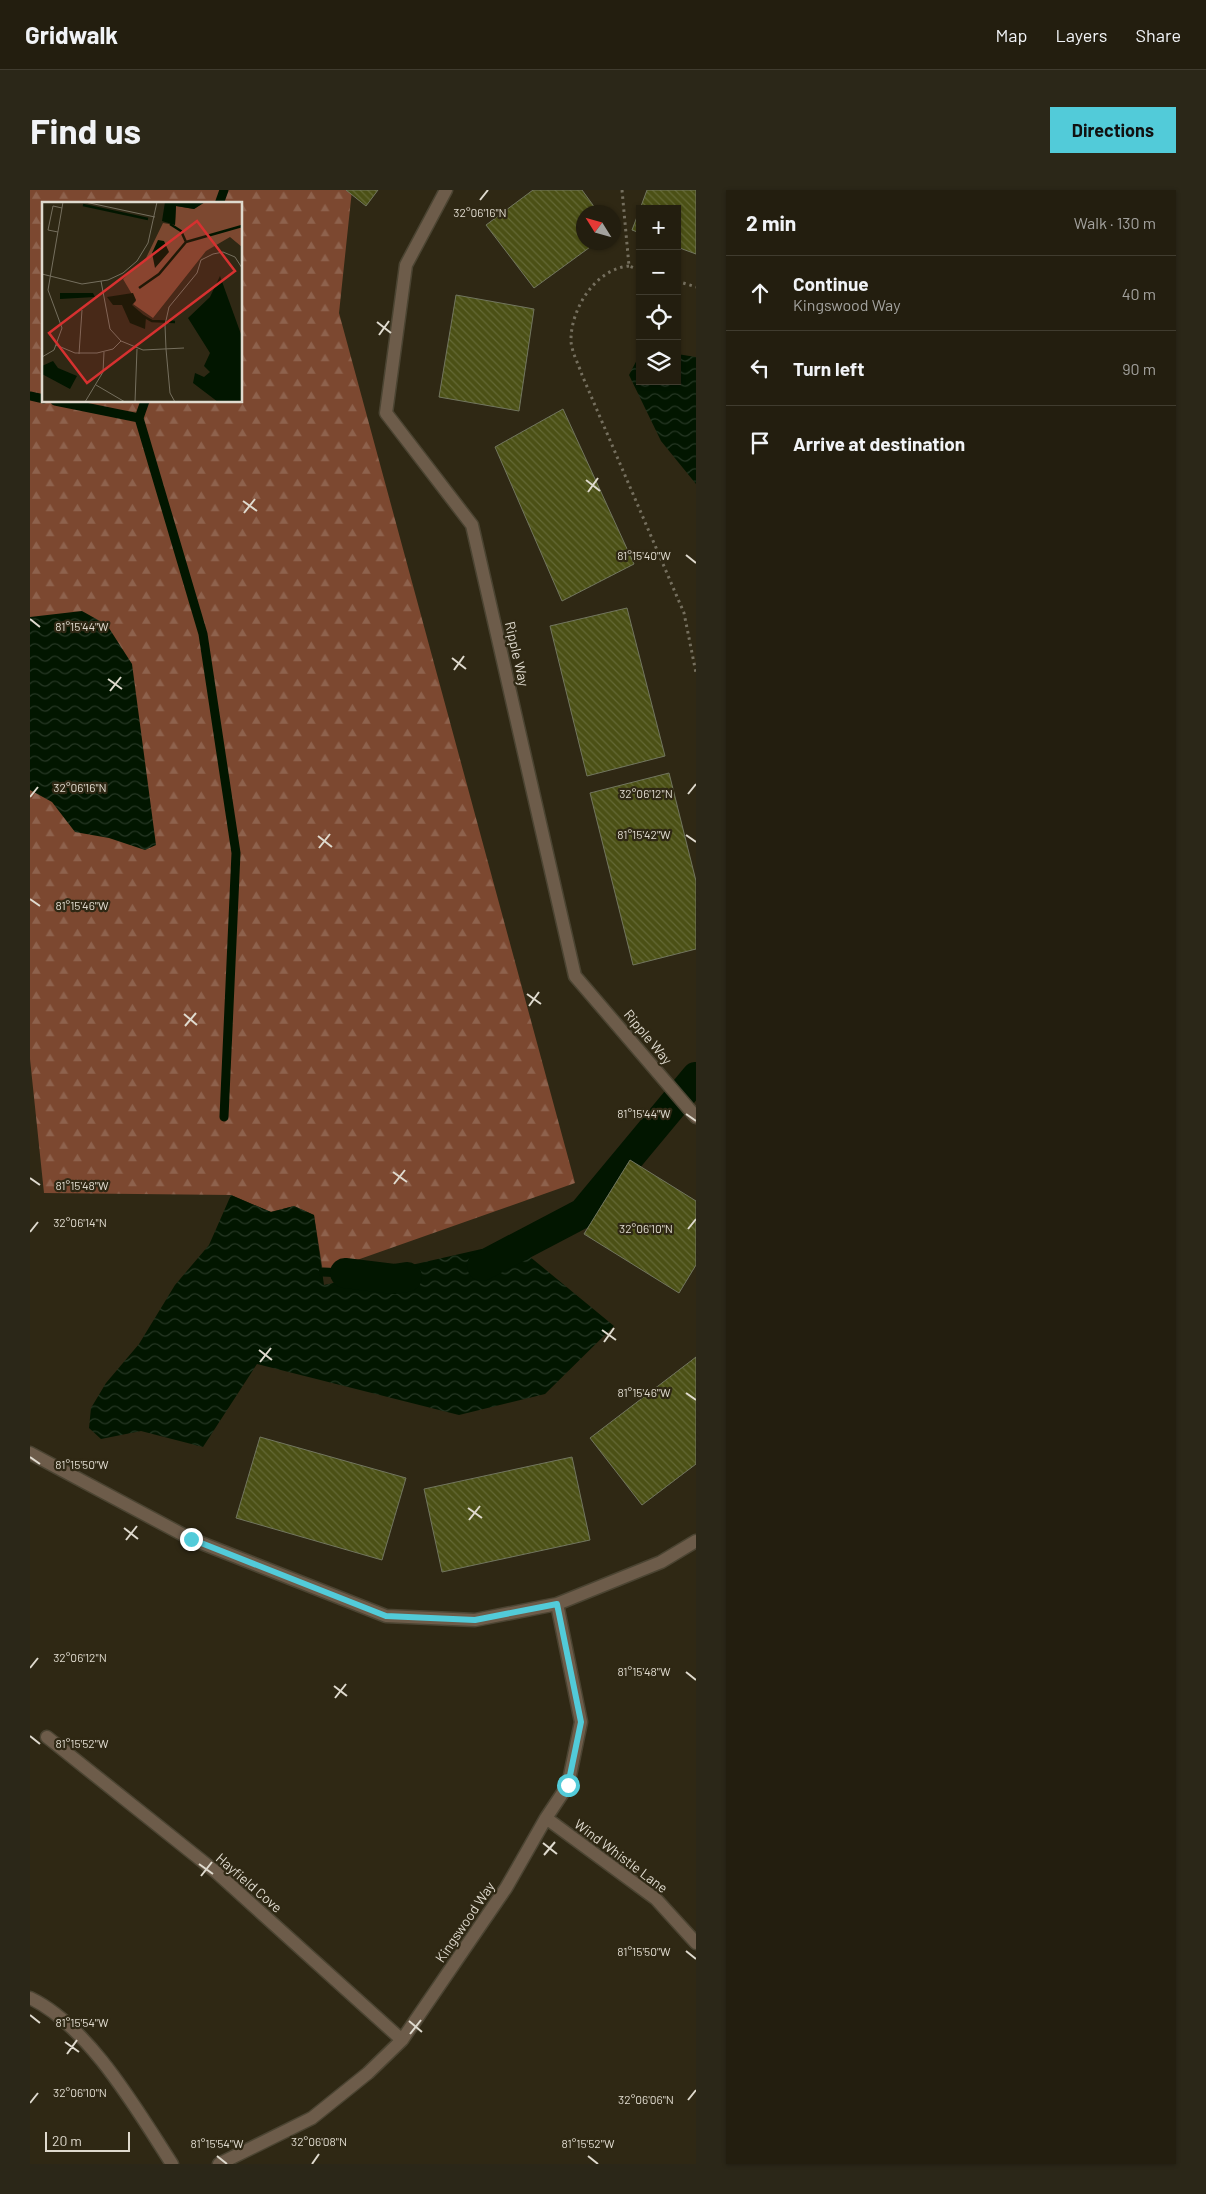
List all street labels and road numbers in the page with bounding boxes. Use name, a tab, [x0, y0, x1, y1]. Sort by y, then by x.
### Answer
street label: Ripple Way	[502, 620, 533, 689]
street label: Ripple Way	[621, 1006, 677, 1068]
street label: Wind Whistle Lane	[571, 1815, 671, 1896]
street label: Hayfield Cove	[213, 1849, 286, 1916]
street label: Kingswood Way	[431, 1878, 498, 1965]

